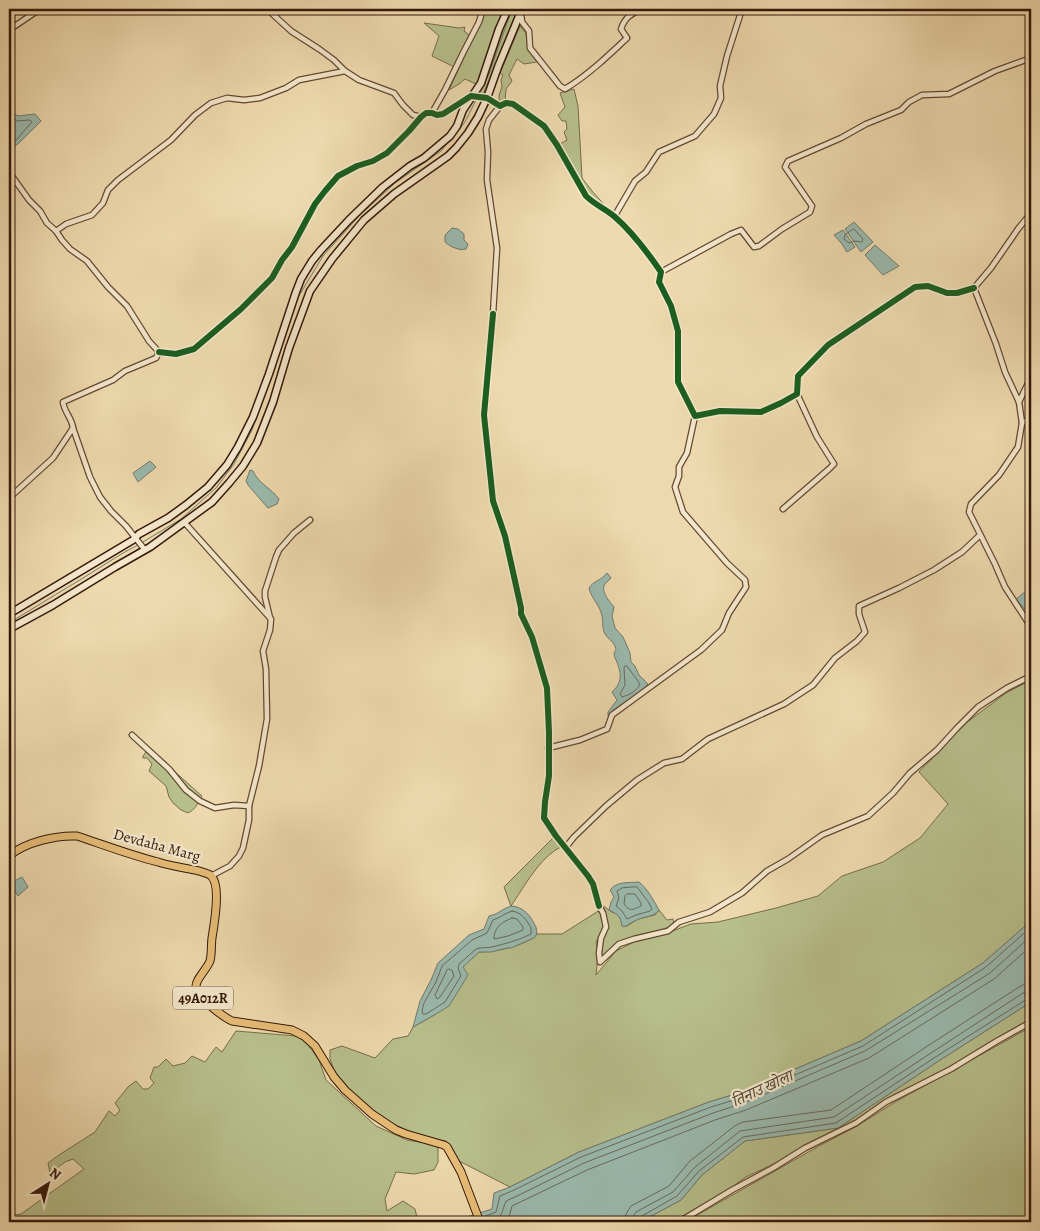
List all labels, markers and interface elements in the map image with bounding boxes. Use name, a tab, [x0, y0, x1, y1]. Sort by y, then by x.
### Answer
street label: Devdaha Marg	[111, 824, 203, 866]
road number: 49A012R	[173, 986, 233, 1010]
water label: तिनाउ खोला	[728, 1064, 799, 1113]
north arrow	[22, 1158, 72, 1208]
text: N	[46, 1163, 65, 1185]

